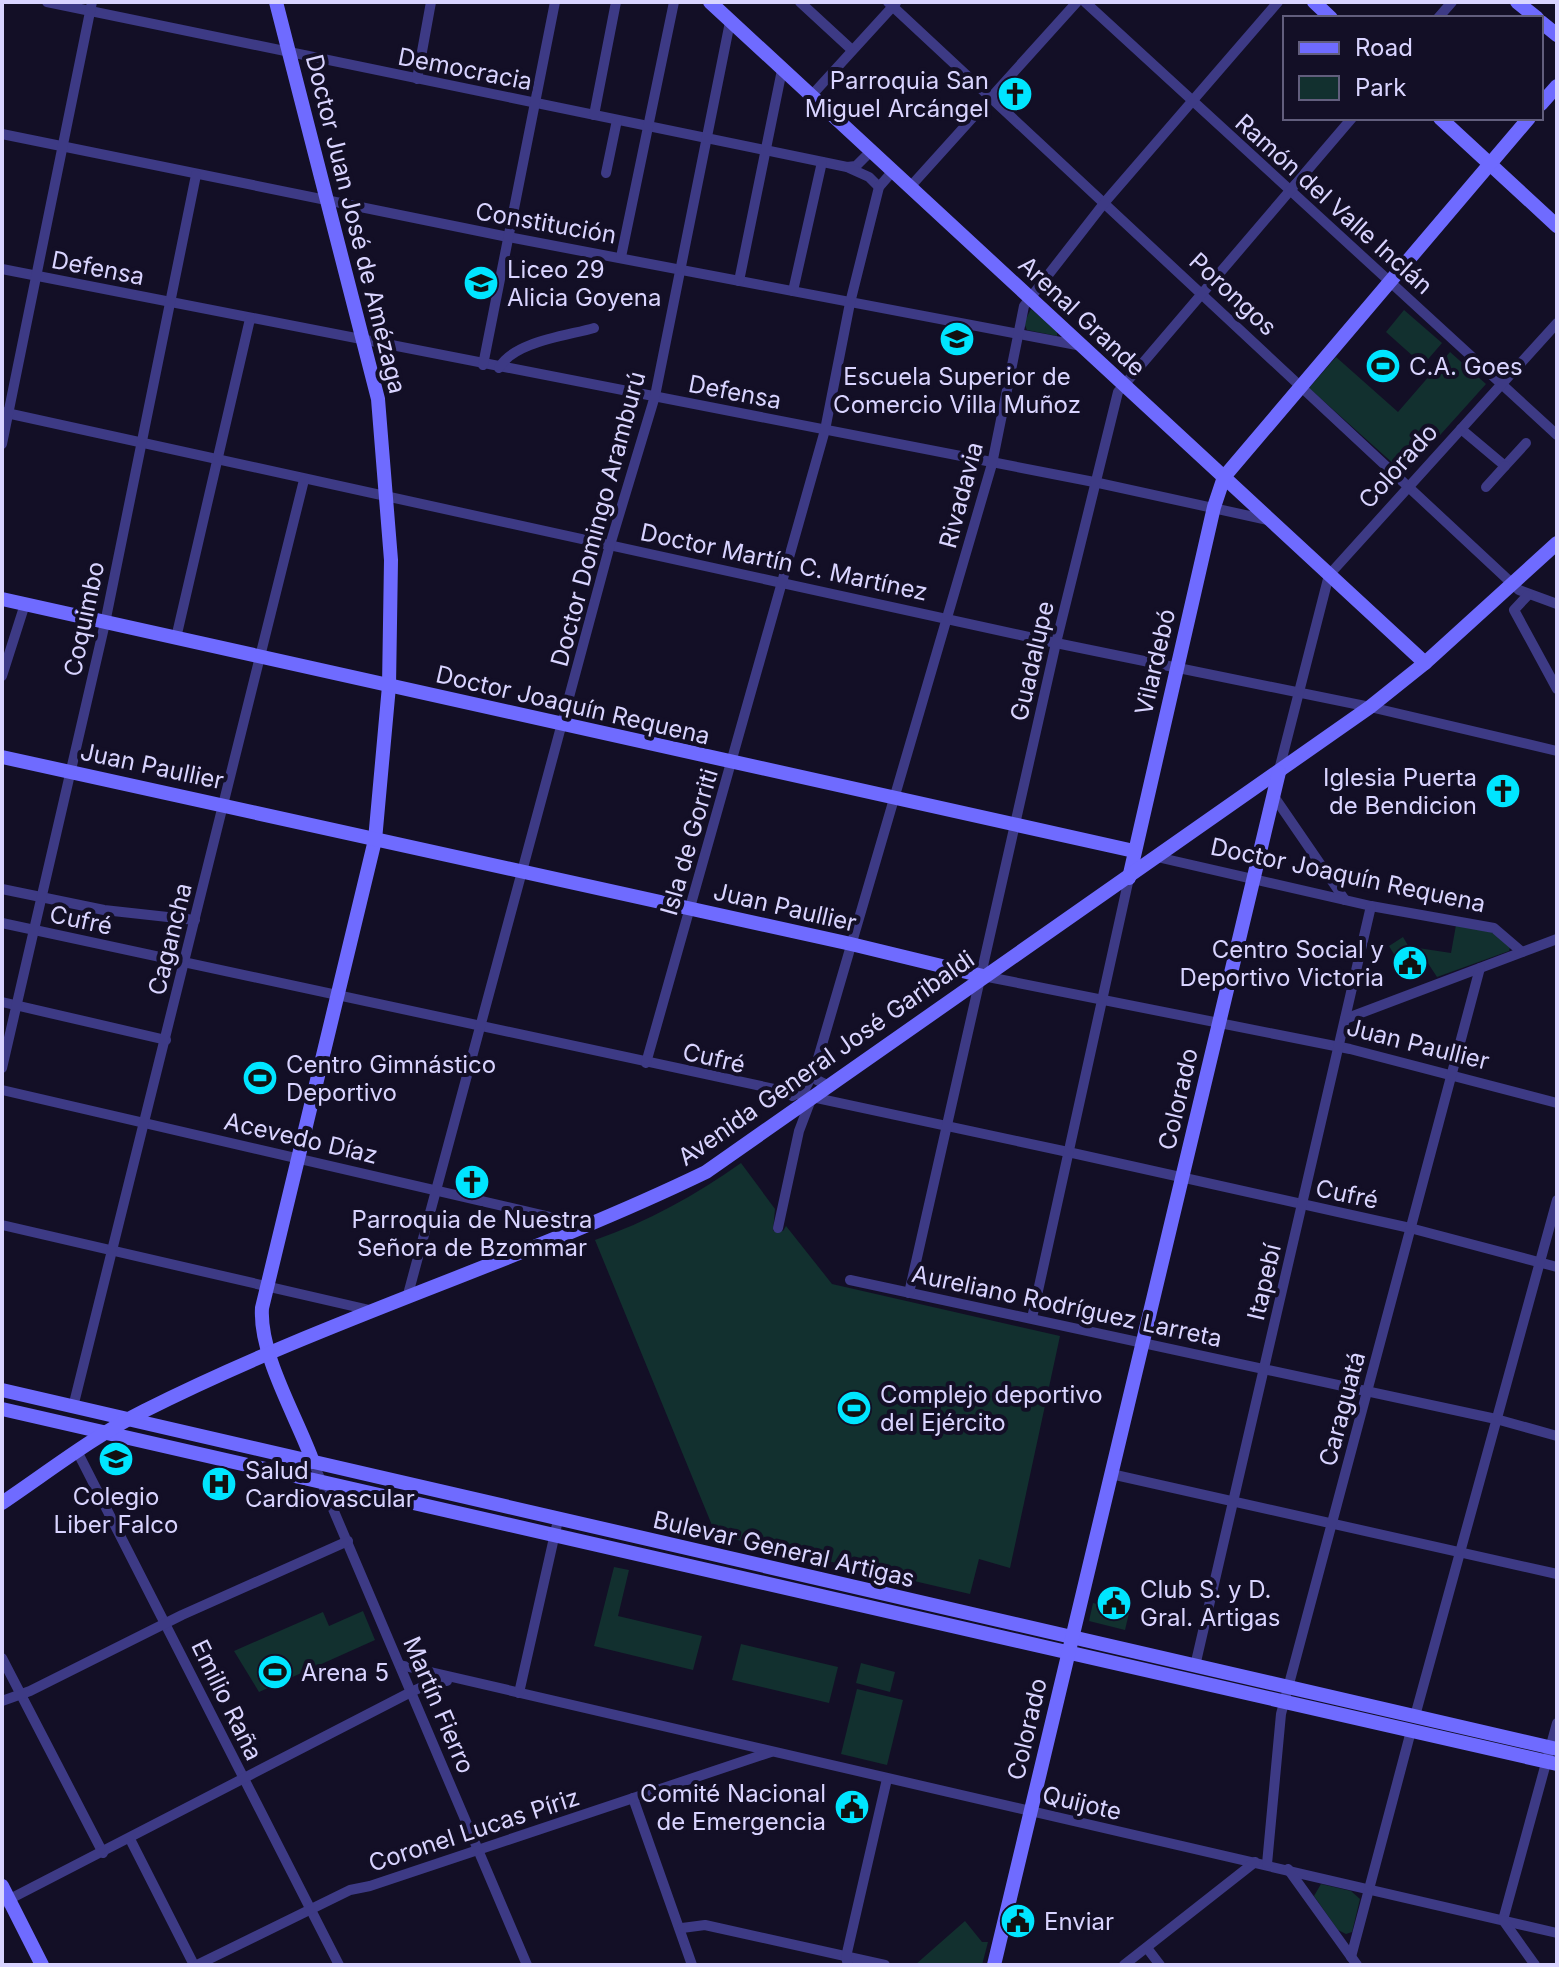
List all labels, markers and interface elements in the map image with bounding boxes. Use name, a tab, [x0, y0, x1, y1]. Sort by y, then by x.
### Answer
legend	[1283, 16, 1543, 120]
text: Road	[1355, 33, 1413, 62]
street label: Democracia	[396, 42, 534, 96]
street label: Doctor Juan José de Amézaga	[300, 51, 412, 397]
place label: Parroquia San Miguel Arcángel	[805, 66, 989, 123]
text: Park	[1355, 73, 1406, 102]
church icon: Parroquia San Miguel Arcángel	[996, 75, 1034, 113]
street label: Ramón del Valle Inclán	[1229, 108, 1439, 300]
street label: Constitución	[473, 196, 619, 250]
street label: Defensa	[49, 245, 147, 291]
street label: Porongos	[1183, 246, 1283, 342]
street label: Arenal Grande	[1013, 250, 1151, 382]
place label: Liceo 29 Alicia Goyena	[507, 255, 661, 312]
school or university icon: Liceo 29 Alicia Goyena	[462, 264, 500, 302]
school or university icon: Escuela Superior de Comercio Villa Muñoz	[938, 320, 976, 358]
sports icon: C.A. Goes	[1364, 347, 1402, 385]
place label: C.A. Goes	[1409, 352, 1523, 381]
place label: Escuela Superior de Comercio Villa Muñoz	[833, 362, 1081, 419]
street label: Doctor Domingo Aramburú	[545, 368, 651, 670]
street label: Defensa	[686, 369, 784, 415]
street label: Colorado	[1353, 418, 1443, 514]
street label: Rivadavia	[933, 439, 989, 551]
street label: Doctor Martín C. Martínez	[638, 517, 930, 607]
street label: Coquimbo	[58, 559, 110, 679]
street label: Guadalupe	[1004, 598, 1060, 724]
street label: Vilardebó	[1129, 606, 1181, 718]
street label: Doctor Joaquín Requena	[433, 659, 713, 751]
street label: Juan Paullier	[78, 737, 226, 795]
place label: Iglesia Puerta de Bendicion	[1323, 763, 1477, 820]
street label: Isla de Gorriti	[654, 765, 724, 919]
church icon: Iglesia Puerta de Bendicion	[1484, 772, 1522, 810]
street label: Doctor Joaquín Requena	[1208, 832, 1488, 918]
street label: Juan Paullier	[711, 876, 859, 938]
street label: Cagancha	[142, 880, 198, 998]
street label: Cufré	[47, 899, 115, 941]
place label: Centro Social y Deportivo Victoria	[1180, 935, 1384, 992]
street label: Avenida General José Garibaldi	[672, 944, 980, 1172]
public building icon: Centro Social y Deportivo Victoria	[1391, 944, 1429, 982]
street label: Juan Paullier	[1344, 1012, 1492, 1076]
street label: Cufré	[680, 1037, 748, 1079]
street label: Colorado	[1152, 1045, 1204, 1153]
place label: Centro Gimnástico Deportivo	[286, 1050, 496, 1107]
sports icon: Centro Gimnástico Deportivo	[241, 1059, 279, 1097]
street label: Acevedo Díaz	[221, 1106, 381, 1170]
church icon: Parroquia de Nuestra Señora de Bzommar	[453, 1163, 491, 1201]
street label: Cufré	[1313, 1173, 1381, 1215]
place label: Parroquia de Nuestra Señora de Bzommar	[352, 1205, 592, 1262]
street label: Itapebí	[1241, 1241, 1287, 1323]
street label: Aureliano Rodríguez Larreta	[909, 1259, 1225, 1353]
street label: Caraguatá	[1313, 1349, 1371, 1469]
place label: Complejo deportivo del Ejército	[880, 1380, 1103, 1437]
sports icon: Complejo deportivo del Ejército	[835, 1389, 873, 1427]
school or university icon: Colegio Liber Falco	[97, 1440, 135, 1478]
place label: Salud Cardiovascular	[245, 1456, 415, 1513]
hospital icon: Salud Cardiovascular	[200, 1465, 238, 1503]
place label: Colegio Liber Falco	[54, 1482, 178, 1539]
street label: Bulevar General Artigas	[650, 1505, 918, 1593]
place label: Club S. y D. Gral. Artigas	[1140, 1575, 1280, 1632]
public building icon: Club S. y D. Gral. Artigas	[1095, 1584, 1133, 1622]
street label: Martín Fierro	[397, 1632, 481, 1778]
street label: Emilio Raña	[185, 1635, 269, 1765]
sports icon: Arena 5	[256, 1653, 294, 1691]
place label: Arena 5	[301, 1658, 389, 1687]
street label: Colorado	[1001, 1675, 1053, 1783]
place label: Comité Nacional de Emergencia	[640, 1779, 826, 1836]
street label: Quijote	[1040, 1780, 1124, 1826]
street label: Coronel Lucas Píriz	[365, 1782, 583, 1878]
public building icon: Comité Nacional de Emergencia	[833, 1788, 871, 1826]
public building icon: Enviar	[999, 1902, 1037, 1940]
place label: Enviar	[1044, 1907, 1114, 1936]

